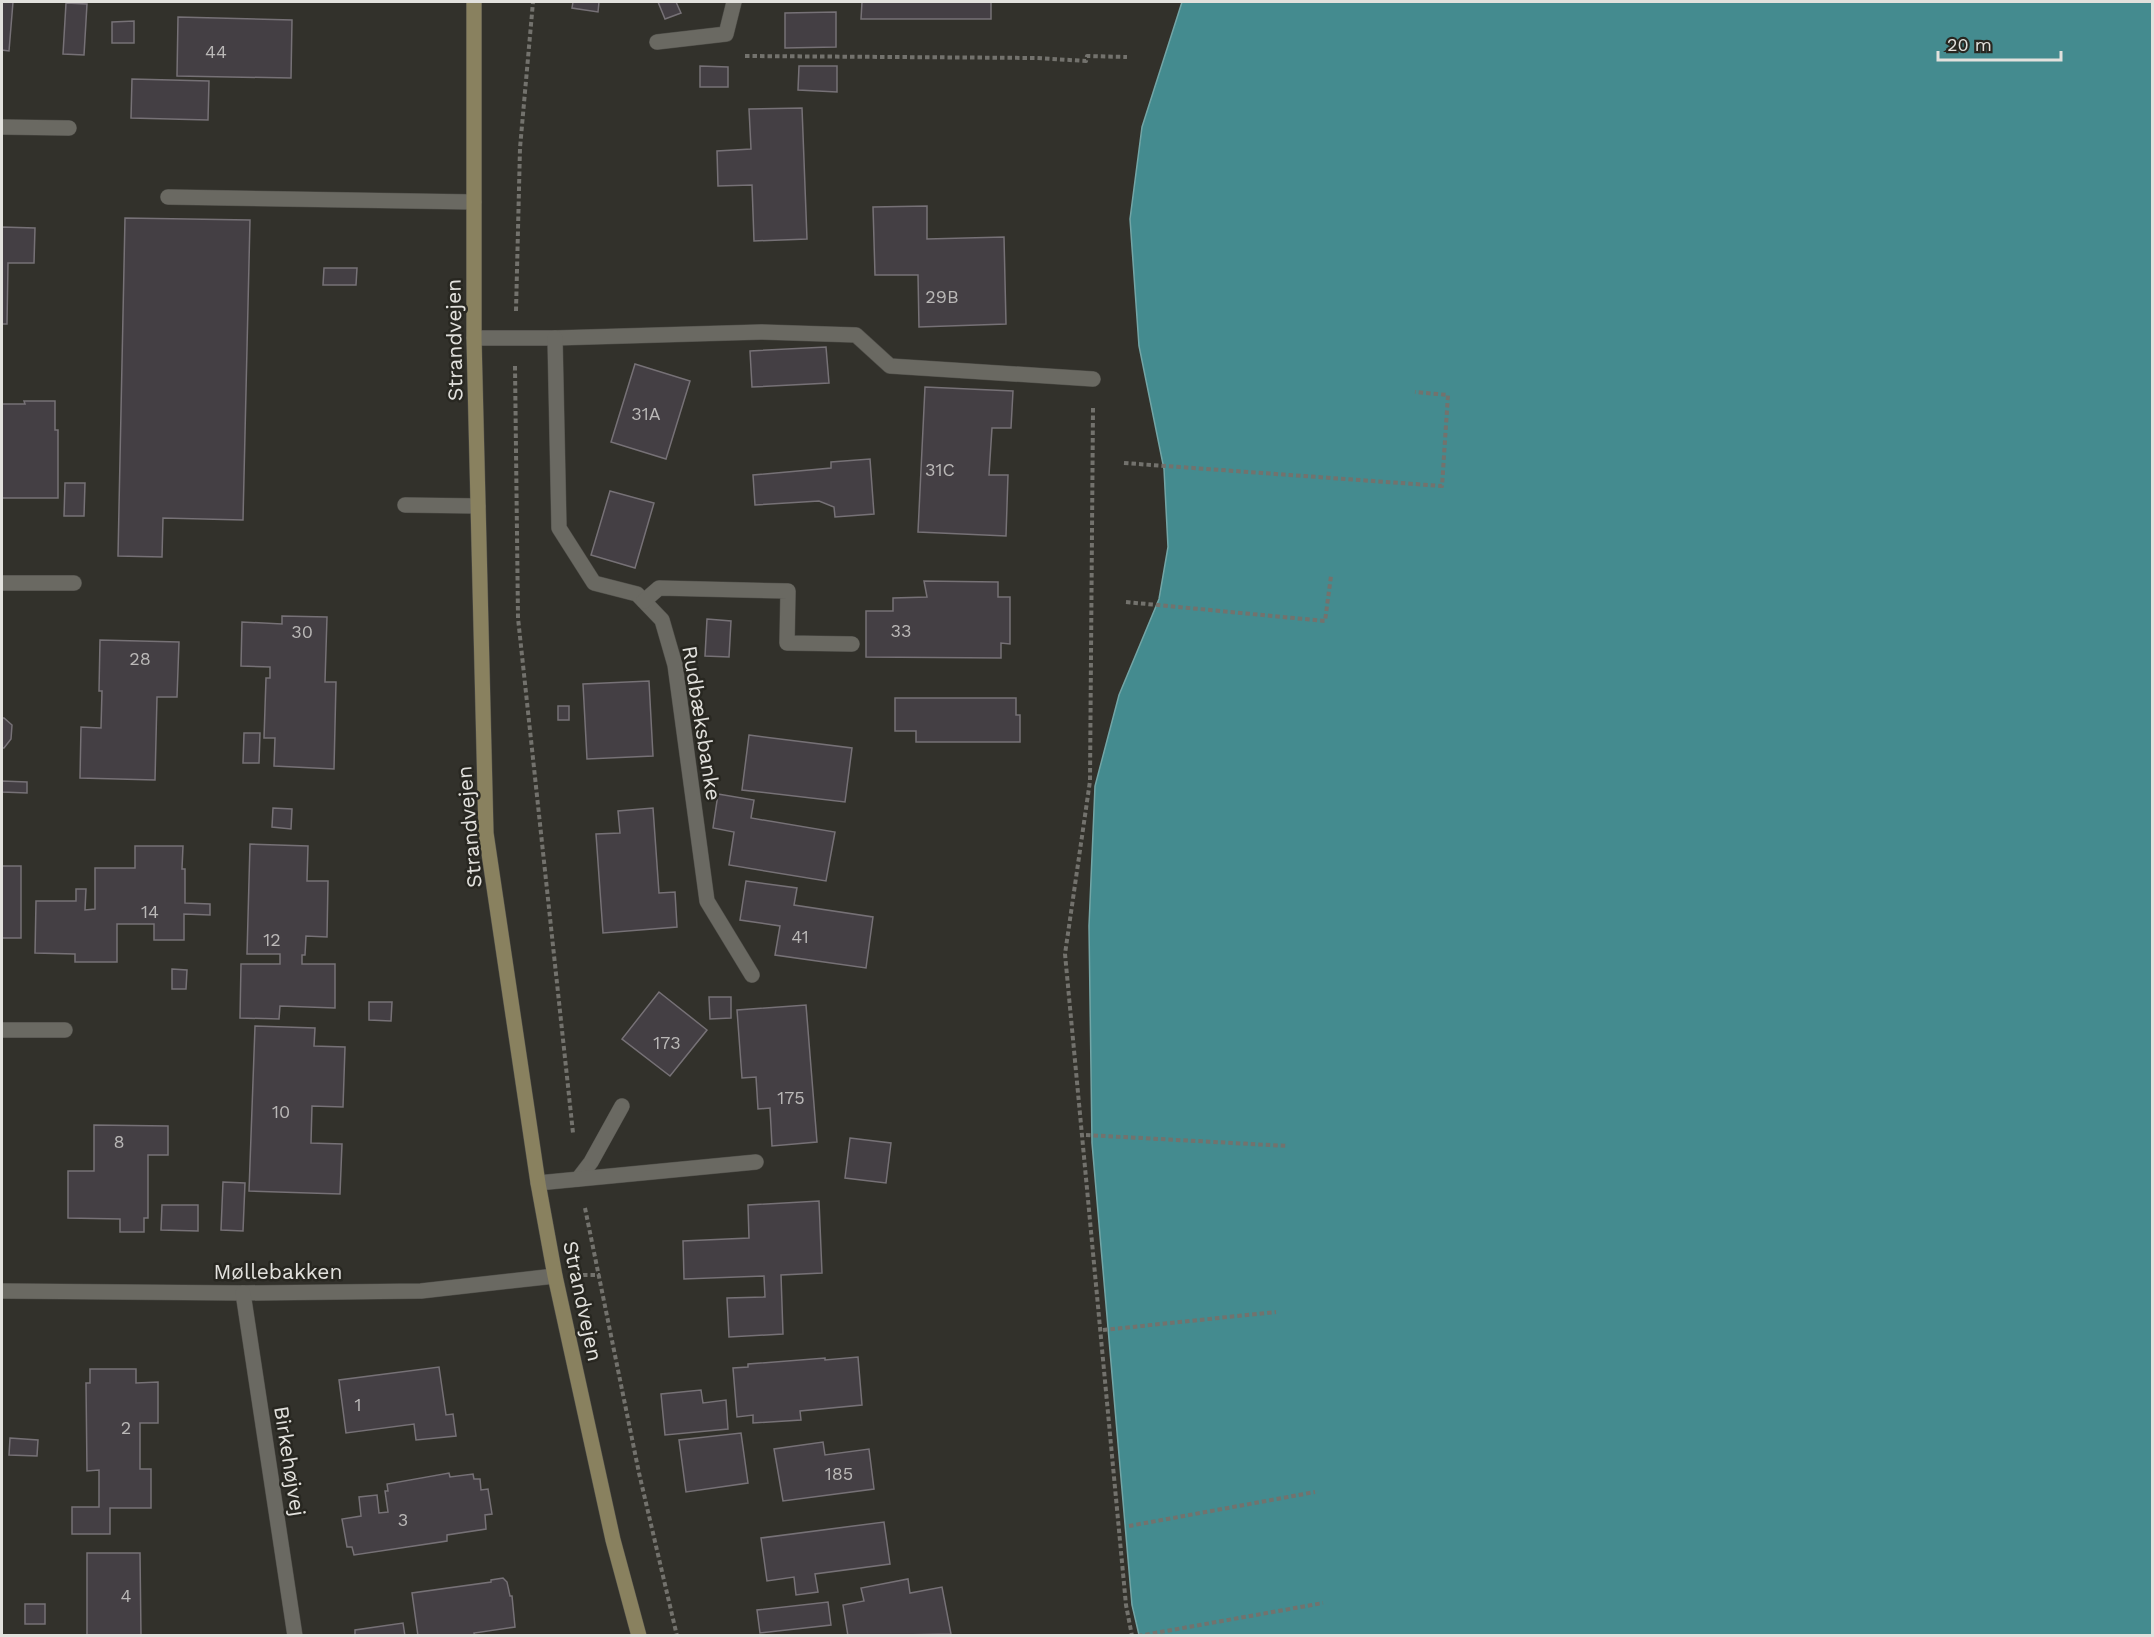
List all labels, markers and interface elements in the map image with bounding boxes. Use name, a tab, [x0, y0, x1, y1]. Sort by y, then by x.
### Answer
scale bar	[1938, 24, 2061, 62]
text: 20 m	[1947, 34, 1992, 55]
house number: 44	[205, 41, 227, 62]
street label: Strandvejen	[440, 279, 468, 401]
house number: 29B	[925, 286, 959, 307]
house number: 31A	[631, 403, 661, 424]
house number: 31C	[925, 459, 955, 480]
house number: 33	[891, 620, 912, 641]
house number: 30	[291, 621, 313, 642]
street label: Rudbæksbanke	[677, 644, 727, 802]
house number: 28	[129, 648, 151, 669]
street label: Strandvejen	[451, 765, 487, 889]
house number: 14	[141, 901, 159, 922]
house number: 41	[791, 926, 809, 947]
house number: 12	[263, 929, 281, 950]
house number: 173	[653, 1032, 681, 1053]
house number: 175	[777, 1087, 805, 1108]
house number: 10	[272, 1101, 290, 1122]
house number: 8	[113, 1131, 125, 1152]
street label: Strandvejen	[558, 1239, 608, 1363]
street label: Møllebakken	[214, 1259, 342, 1284]
house number: 1	[354, 1394, 362, 1415]
street label: Birkehøjvej	[269, 1404, 311, 1518]
house number: 2	[121, 1417, 131, 1438]
house number: 185	[825, 1463, 853, 1484]
house number: 3	[398, 1509, 408, 1530]
house number: 4	[121, 1585, 132, 1606]

